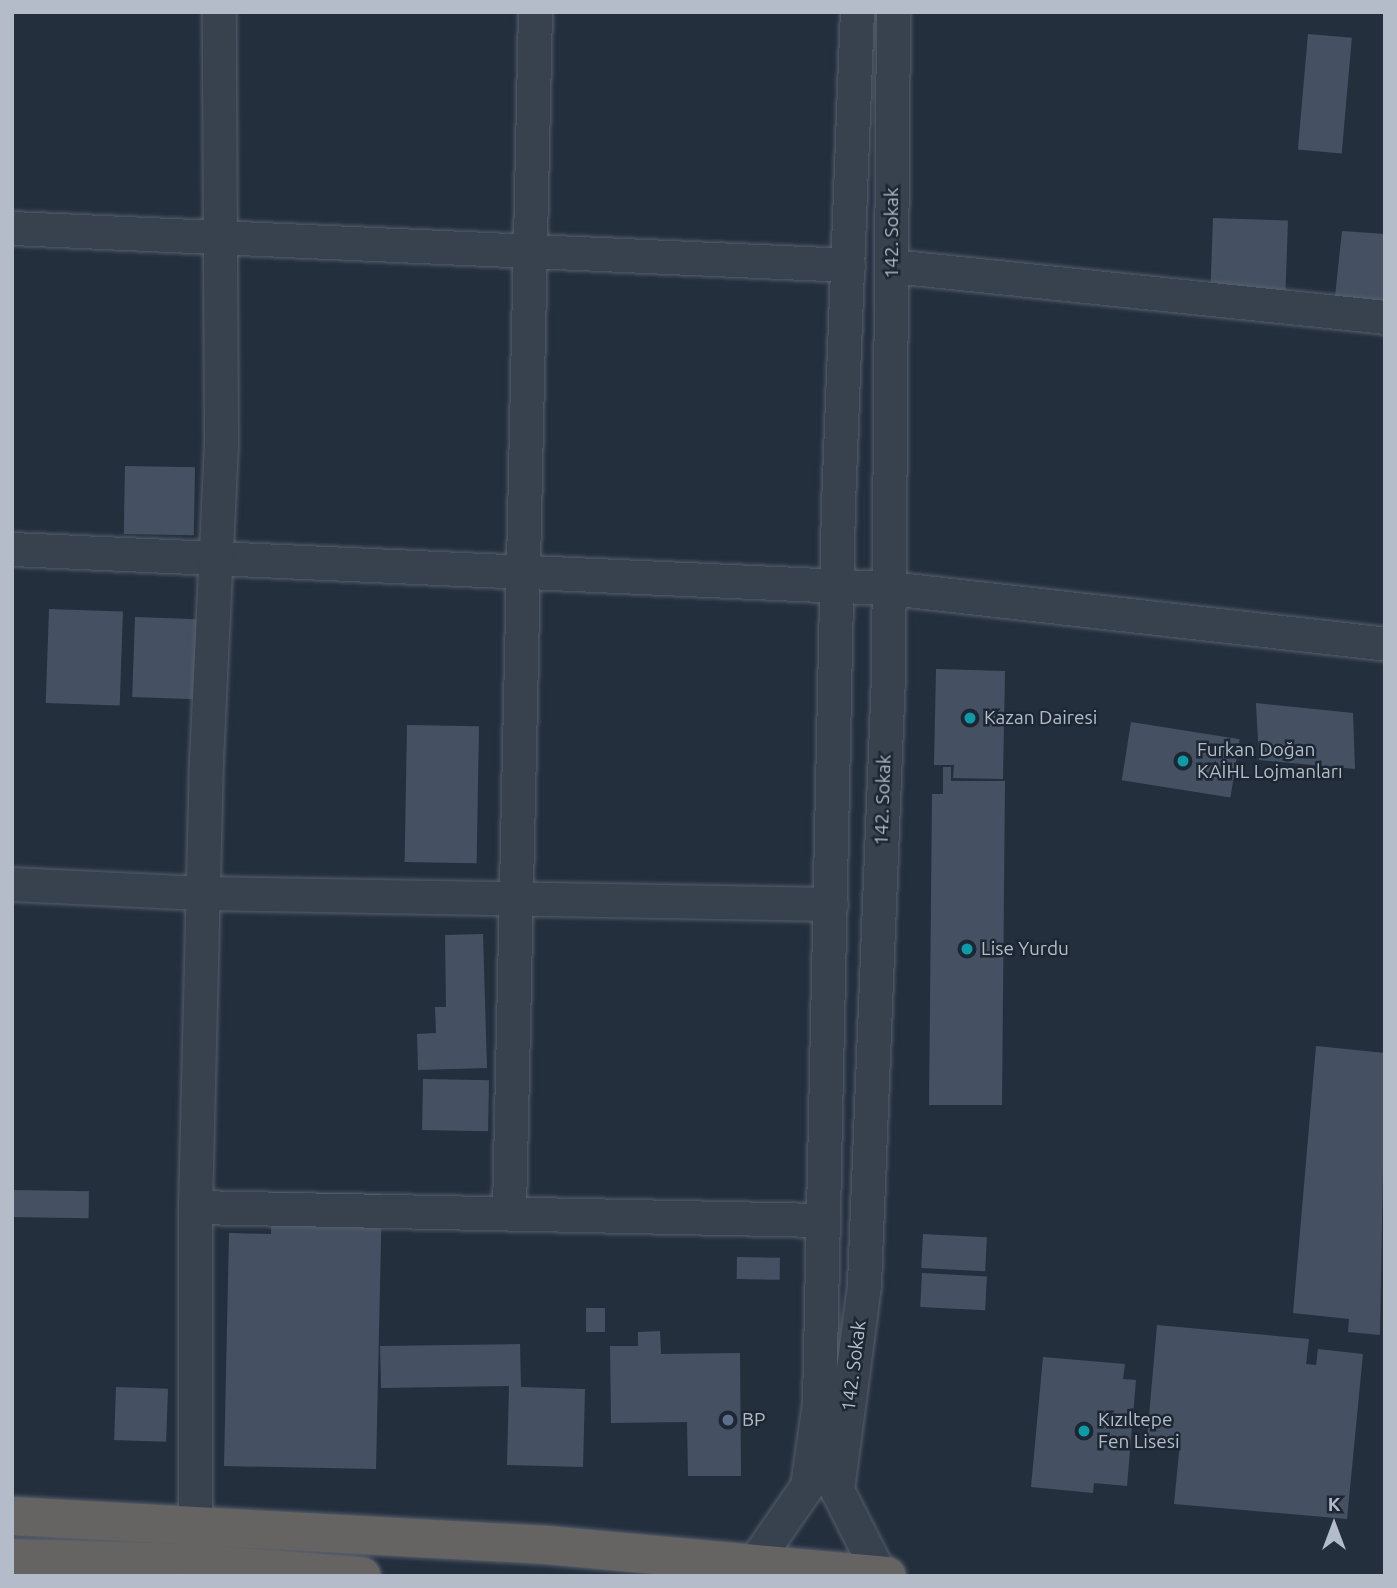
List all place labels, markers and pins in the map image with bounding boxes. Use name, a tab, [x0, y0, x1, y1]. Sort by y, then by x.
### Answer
place label: Kazan Dairesi	[984, 707, 1097, 729]
marker: Kazan Dairesi	[962, 710, 978, 726]
place label: Furkan Doğan KAİHL Lojmanları	[1197, 739, 1343, 783]
marker: Furkan Doğan KAİHL Lojmanları	[1175, 753, 1191, 769]
place label: Lise Yurdu	[981, 938, 1069, 960]
marker: Lise Yurdu	[959, 941, 975, 957]
place label: BP	[742, 1409, 765, 1431]
place label: Kızıltepe Fen Lisesi	[1098, 1409, 1180, 1453]
marker: BP	[720, 1412, 736, 1428]
marker: Kızıltepe Fen Lisesi	[1076, 1423, 1092, 1439]

